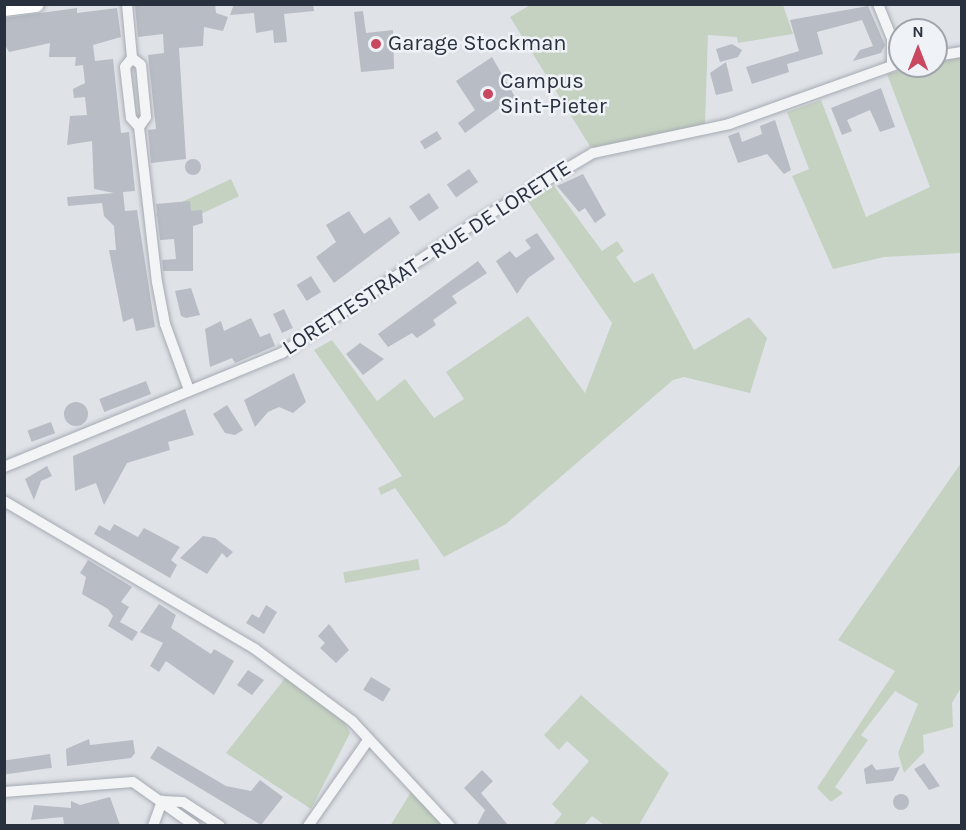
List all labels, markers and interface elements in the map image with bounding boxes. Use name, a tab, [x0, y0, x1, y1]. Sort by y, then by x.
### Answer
north arrow	[888, 18, 948, 78]
text: N	[912, 22, 924, 41]
place label: Garage Stockman	[388, 31, 567, 57]
marker: Garage Stockman	[369, 37, 383, 51]
place label: Campus Sint-Pieter	[500, 68, 607, 119]
marker: Campus Sint-Pieter	[481, 87, 495, 101]
street label: LORETTESTRAAT - RUE DE LORETTE	[278, 155, 576, 361]

